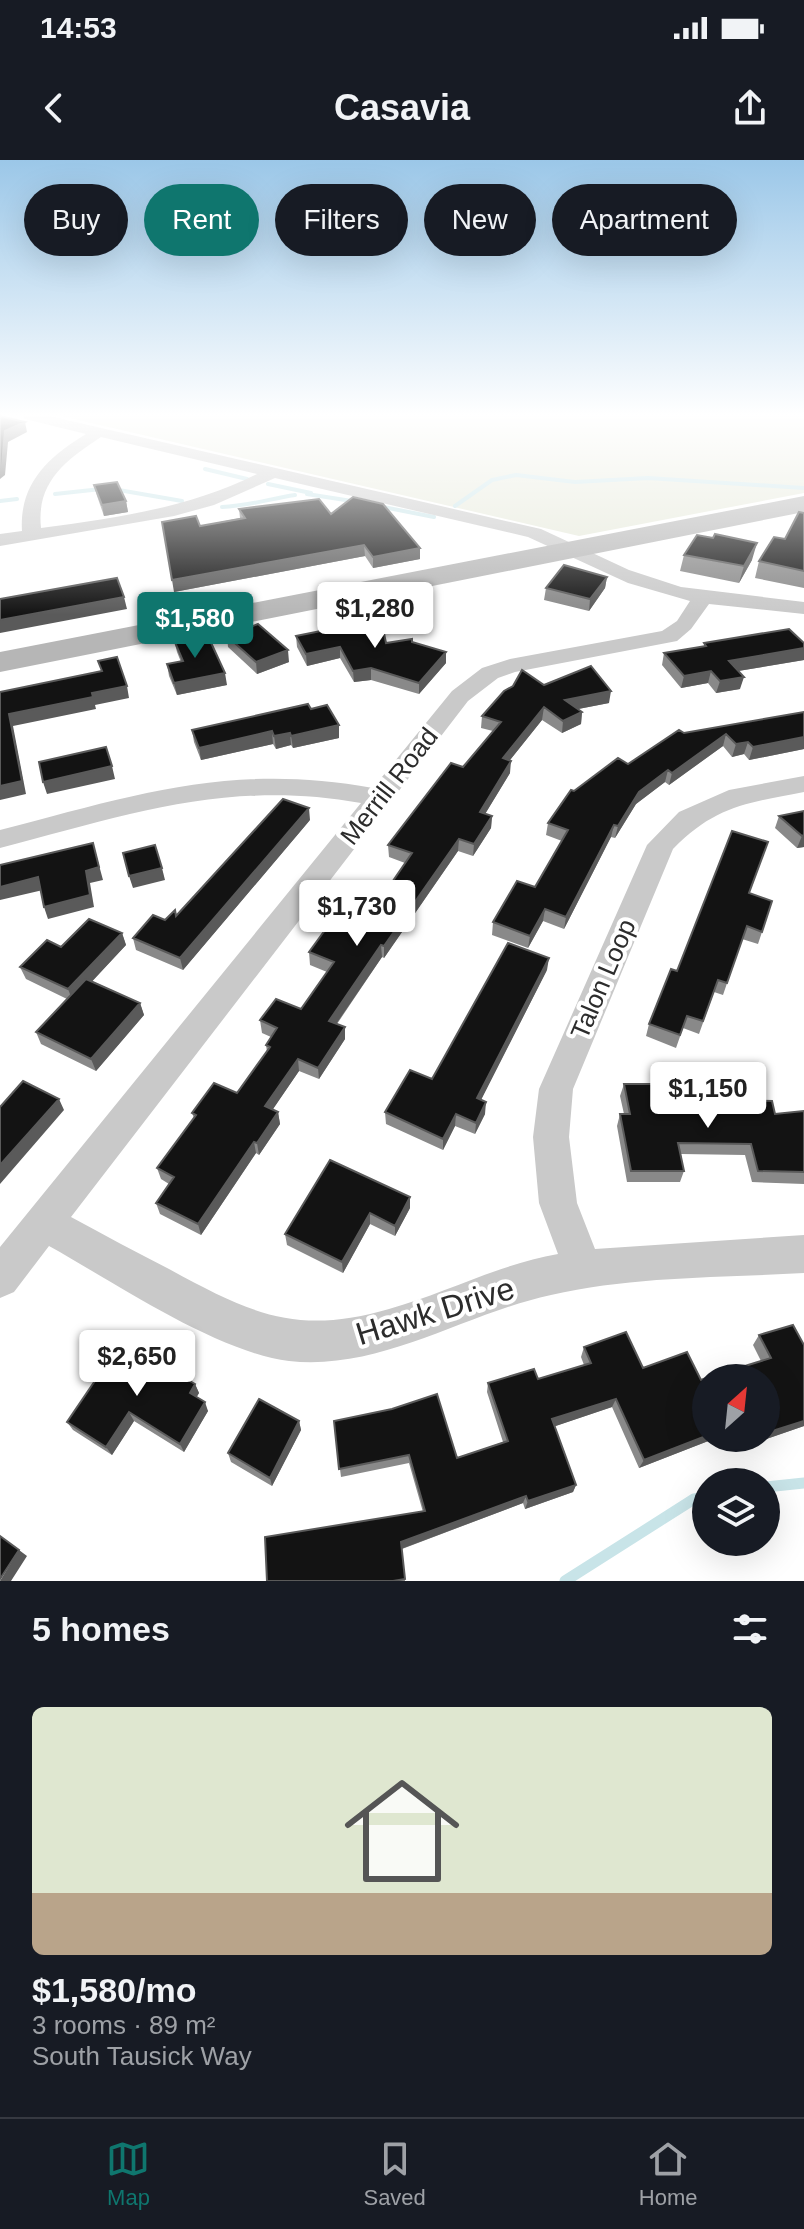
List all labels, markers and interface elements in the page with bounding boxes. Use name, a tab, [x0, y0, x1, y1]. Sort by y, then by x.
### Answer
text: 14:53	[40, 11, 117, 44]
icon: back	[32, 86, 76, 130]
icon: share	[728, 86, 772, 130]
text: Casavia	[334, 87, 470, 128]
chip: Buy	[24, 184, 128, 256]
chip: Rent	[144, 184, 259, 256]
chip: Filters	[275, 184, 408, 256]
chip: New	[424, 184, 536, 256]
chip: Apartment	[552, 184, 737, 256]
pin: $1,280	[310, 582, 440, 650]
pin: $1,580	[130, 592, 260, 660]
text: $1,280	[335, 593, 415, 623]
text: $1,580	[155, 603, 235, 633]
street label: Merrill Road	[334, 722, 444, 850]
pin: $1,730	[292, 880, 422, 948]
text: $1,730	[317, 891, 397, 921]
street label: Talon Loop	[564, 915, 642, 1043]
pin: $1,150	[643, 1062, 773, 1130]
text: $1,150	[668, 1073, 748, 1103]
street label: Hawk Drive	[352, 1270, 518, 1352]
pin: $2,650	[72, 1330, 202, 1398]
text: $2,650	[97, 1341, 177, 1371]
north arrow	[692, 1364, 780, 1452]
map controls	[692, 1364, 780, 1556]
button: layers	[692, 1468, 780, 1556]
icon: filters	[728, 1607, 772, 1651]
text: 5 homes	[32, 1610, 170, 1648]
icon: home	[330, 1759, 474, 1903]
text: $1,580/mo	[32, 1971, 196, 2009]
text: 3 rooms · 89 m²	[32, 2010, 216, 2040]
text: South Tausick Way	[32, 2041, 252, 2071]
tab: Map	[106, 2137, 150, 2211]
tab: Saved	[363, 2137, 426, 2211]
tab: Home	[639, 2137, 698, 2211]

